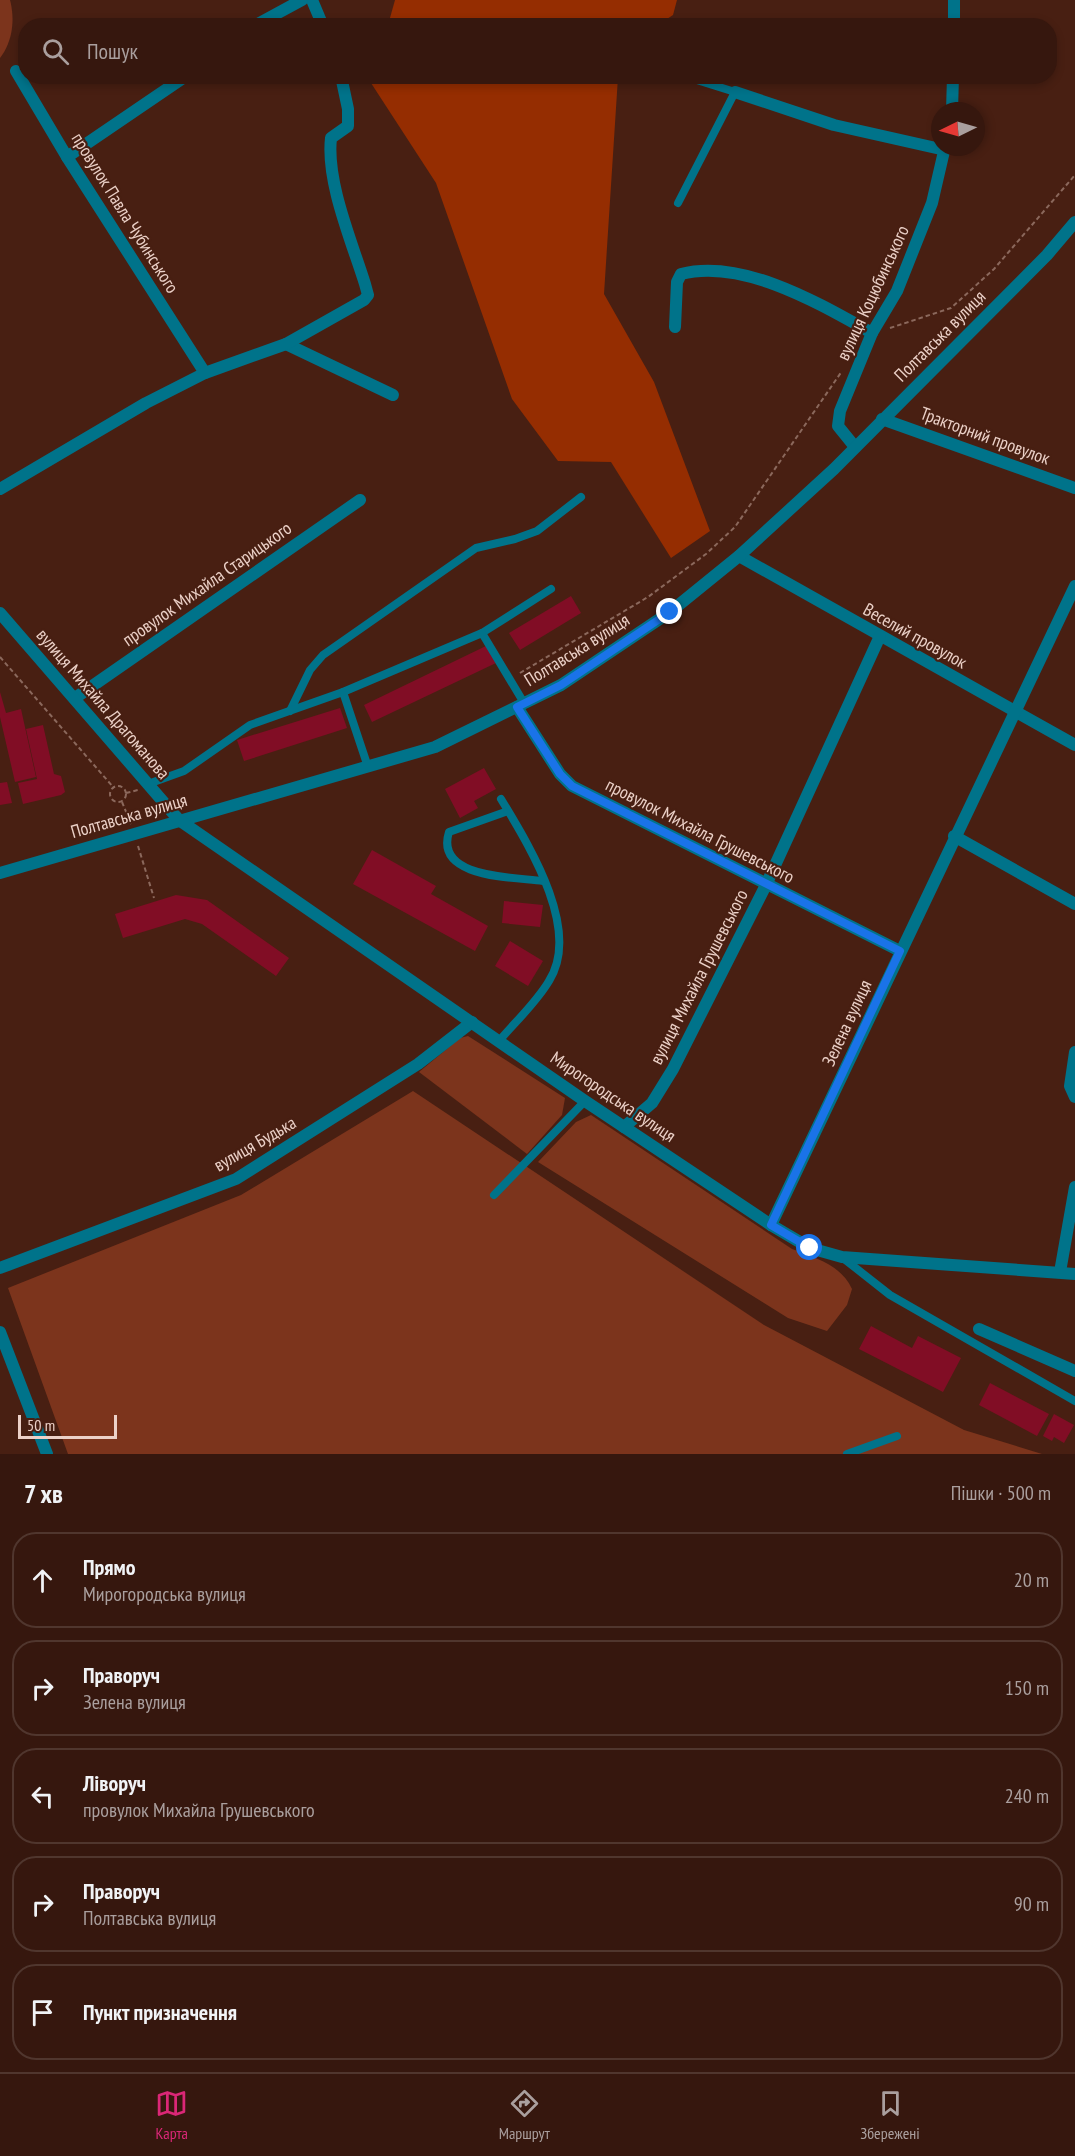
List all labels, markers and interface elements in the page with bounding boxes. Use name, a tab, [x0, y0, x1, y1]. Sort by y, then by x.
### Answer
search box	[18, 18, 1057, 84]
icon: search	[39, 35, 72, 68]
text: Пошук	[87, 37, 138, 65]
north arrow	[931, 102, 985, 156]
street label: провулок Павла Чубинського	[67, 128, 184, 297]
street label: вулиця Коцюбинського	[831, 222, 914, 364]
street label: Полтавська вулиця	[889, 285, 990, 386]
street label: Тракторний провулок	[917, 401, 1053, 470]
street label: провулок Михайла Старицького	[118, 516, 296, 651]
route end	[656, 598, 682, 624]
street label: Веселий провулок	[859, 598, 971, 674]
street label: Полтавська вулиця	[520, 608, 634, 691]
street label: вулиця Михайла Драгоманова	[32, 624, 175, 784]
street label: провулок Михайла Грушевського	[602, 773, 799, 888]
street label: Полтавська вулиця	[68, 788, 190, 843]
street label: вулиця Михайла Грушевського	[644, 885, 753, 1068]
street label: Зелена вулиця	[817, 976, 877, 1070]
street label: Мирогородська вулиця	[546, 1046, 680, 1147]
street label: вулиця Будька	[210, 1111, 300, 1176]
route start	[796, 1234, 822, 1260]
scale bar	[18, 1412, 117, 1440]
text: 50 m	[27, 1415, 55, 1435]
text: 7 хв	[24, 1477, 63, 1510]
text: Пішки · 500 m	[951, 1480, 1051, 1506]
text: Прямо	[83, 1553, 136, 1581]
icon: ahead	[26, 1564, 59, 1597]
text: 20 m	[1014, 1567, 1049, 1593]
text: Мирогородська вулиця	[83, 1581, 246, 1607]
text: Праворуч	[83, 1661, 160, 1689]
icon: right	[26, 1672, 59, 1705]
text: 150 m	[1005, 1675, 1049, 1701]
text: Зелена вулиця	[83, 1689, 186, 1715]
text: Ліворуч	[83, 1769, 146, 1797]
icon: left	[26, 1780, 59, 1813]
text: 240 m	[1005, 1783, 1049, 1809]
text: провулок Михайла Грушевського	[83, 1797, 315, 1823]
text: Праворуч	[83, 1877, 160, 1905]
icon: right	[26, 1888, 59, 1921]
text: 90 m	[1014, 1891, 1049, 1917]
text: Полтавська вулиця	[83, 1905, 216, 1931]
icon: arrive	[26, 1996, 59, 2029]
text: Пункт призначення	[83, 1998, 237, 2026]
tab: Карта	[155, 2087, 188, 2143]
tab: Маршрут	[499, 2087, 550, 2143]
tab: Збережені	[860, 2087, 920, 2143]

